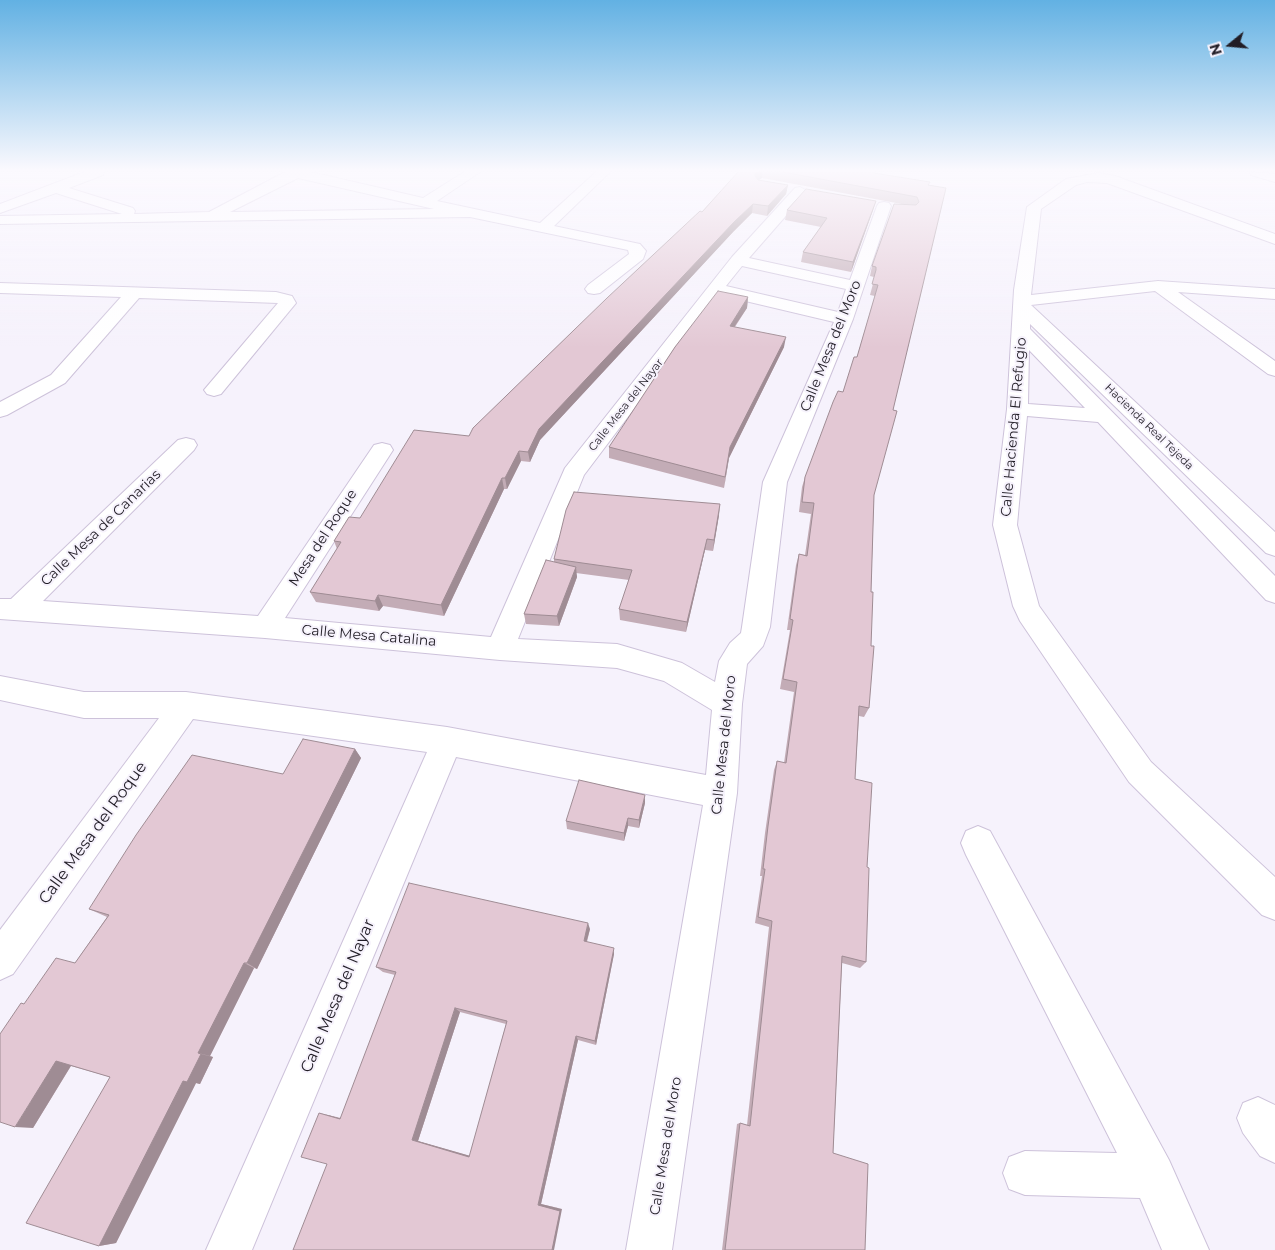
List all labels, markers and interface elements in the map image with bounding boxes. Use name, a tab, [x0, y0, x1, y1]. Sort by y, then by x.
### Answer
north arrow	[1205, 20, 1255, 70]
text: N	[1205, 41, 1226, 57]
street label: Calle Mesa del Moro	[797, 278, 865, 414]
street label: Calle Hacienda El Refugio	[998, 337, 1030, 517]
street label: Calle Mesa del Nayar	[586, 356, 666, 454]
street label: Hacienda Real Tejeda	[1102, 381, 1196, 473]
street label: Calle Mesa de Canarias	[38, 466, 164, 590]
street label: Mesa del Roque	[285, 486, 361, 590]
street label: Calle Mesa Catalina	[301, 622, 437, 650]
street label: Calle Mesa del Moro	[708, 674, 740, 816]
street label: Calle Mesa del Roque	[35, 758, 151, 908]
street label: Calle Mesa del Nayar	[297, 916, 379, 1076]
street label: Calle Mesa del Moro	[647, 1076, 685, 1216]

